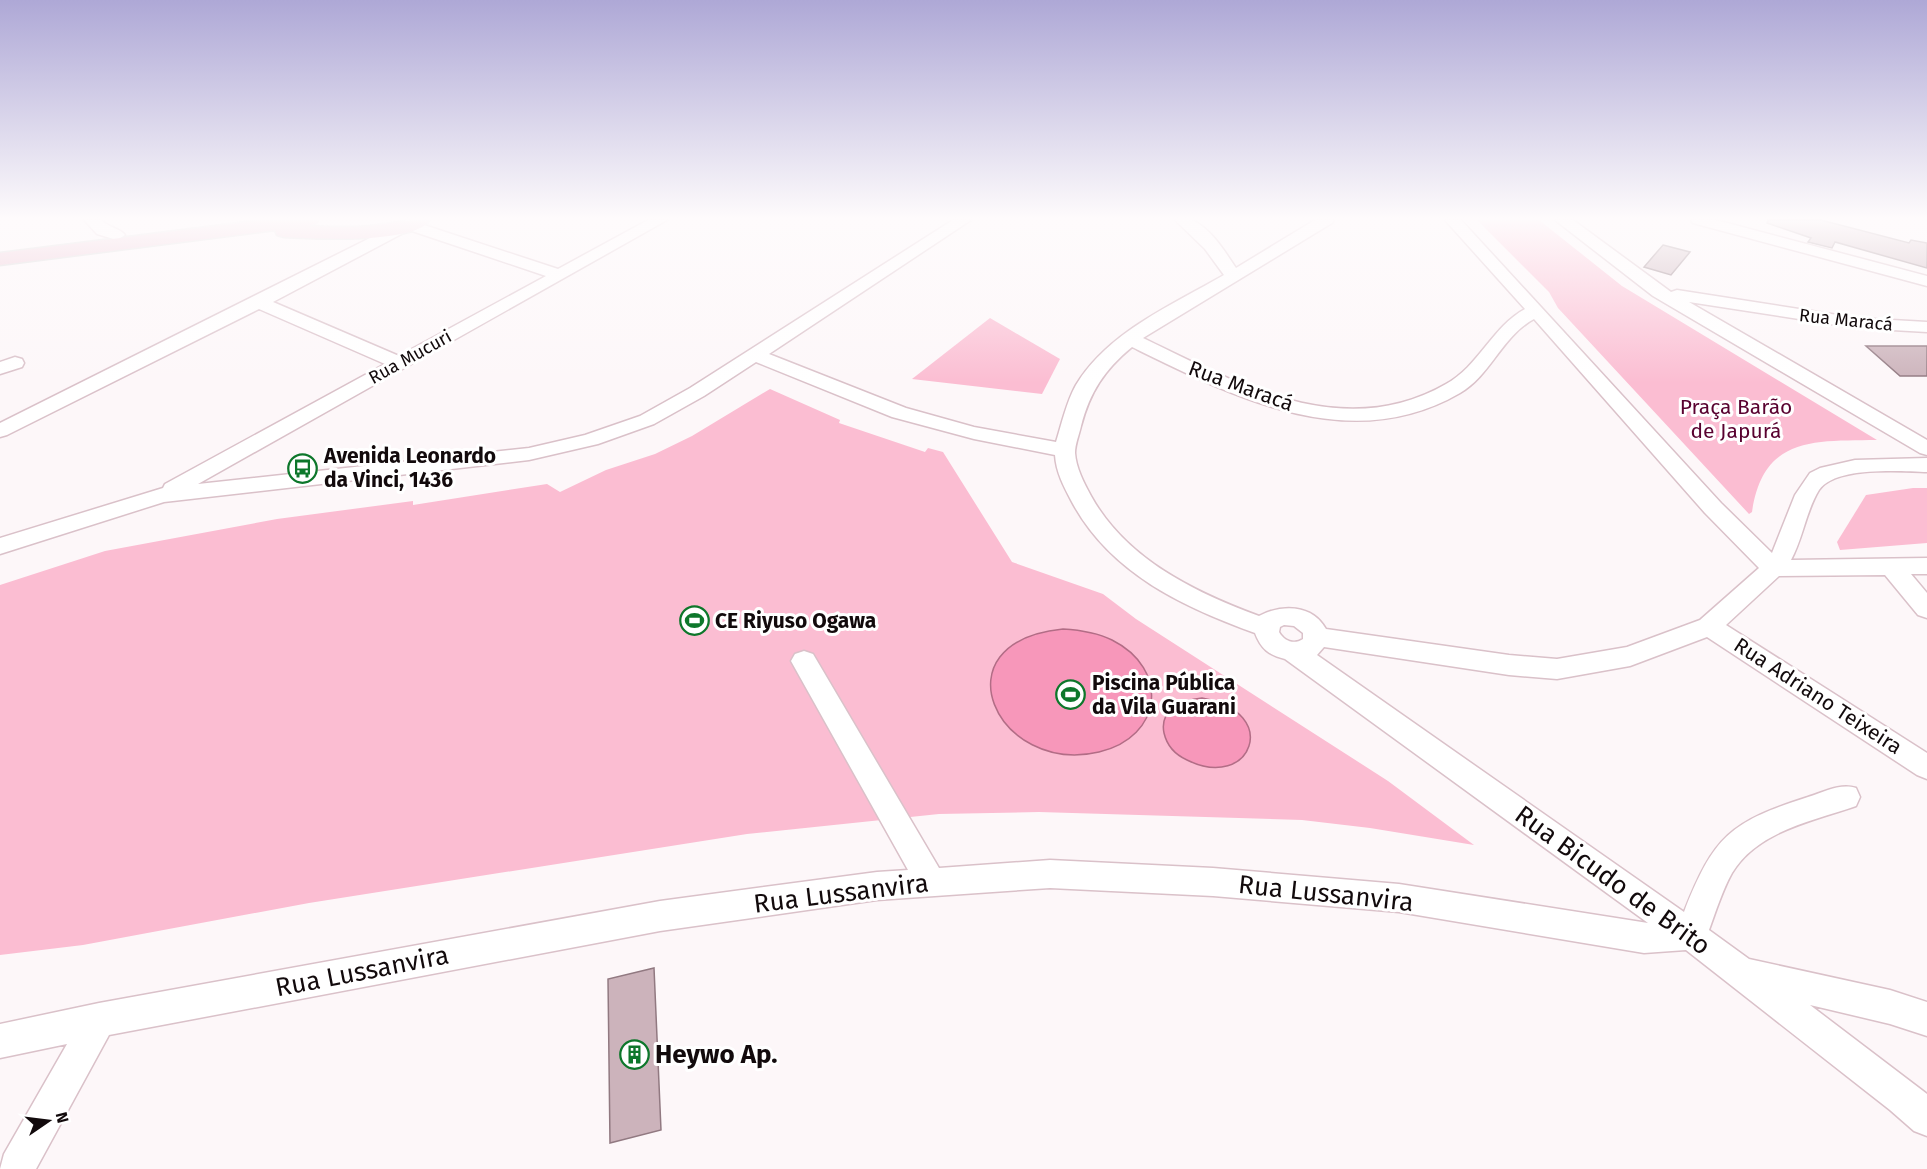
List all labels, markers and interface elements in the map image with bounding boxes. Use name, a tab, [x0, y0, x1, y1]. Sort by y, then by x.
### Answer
street label: Rua Maracá	[1798, 304, 1894, 336]
street label: Rua Mucuri	[365, 325, 455, 389]
street label: Rua Maracá	[1185, 355, 1297, 417]
park label: Praça Barão de Japurá	[1680, 394, 1792, 444]
place label: Avenida Leonardo da Vinci, 1436	[323, 443, 496, 493]
bus stop icon: Avenida Leonardo da Vinci, 1436	[287, 452, 319, 484]
sports icon: CE Riyuso Ogawa	[678, 605, 710, 637]
place label: CE Riyuso Ogawa	[715, 608, 876, 634]
street label: Rua Adriano Teixeira	[1729, 632, 1907, 760]
place label: Piscina Pública da Vila Guarani	[1092, 670, 1236, 720]
sports icon: Piscina Pública da Vila Guarani	[1055, 679, 1087, 711]
street label: Rua Bicudo de Brito	[1509, 799, 1716, 962]
street label: Rua Lussanvira	[752, 867, 930, 920]
street label: Rua Lussanvira	[1237, 869, 1415, 918]
street label: Rua Lussanvira	[273, 939, 451, 1003]
building icon: Heywo Ap.	[618, 1038, 650, 1070]
place label: Heywo Ap.	[655, 1039, 778, 1070]
north arrow	[18, 1091, 78, 1151]
text: N	[52, 1110, 73, 1125]

